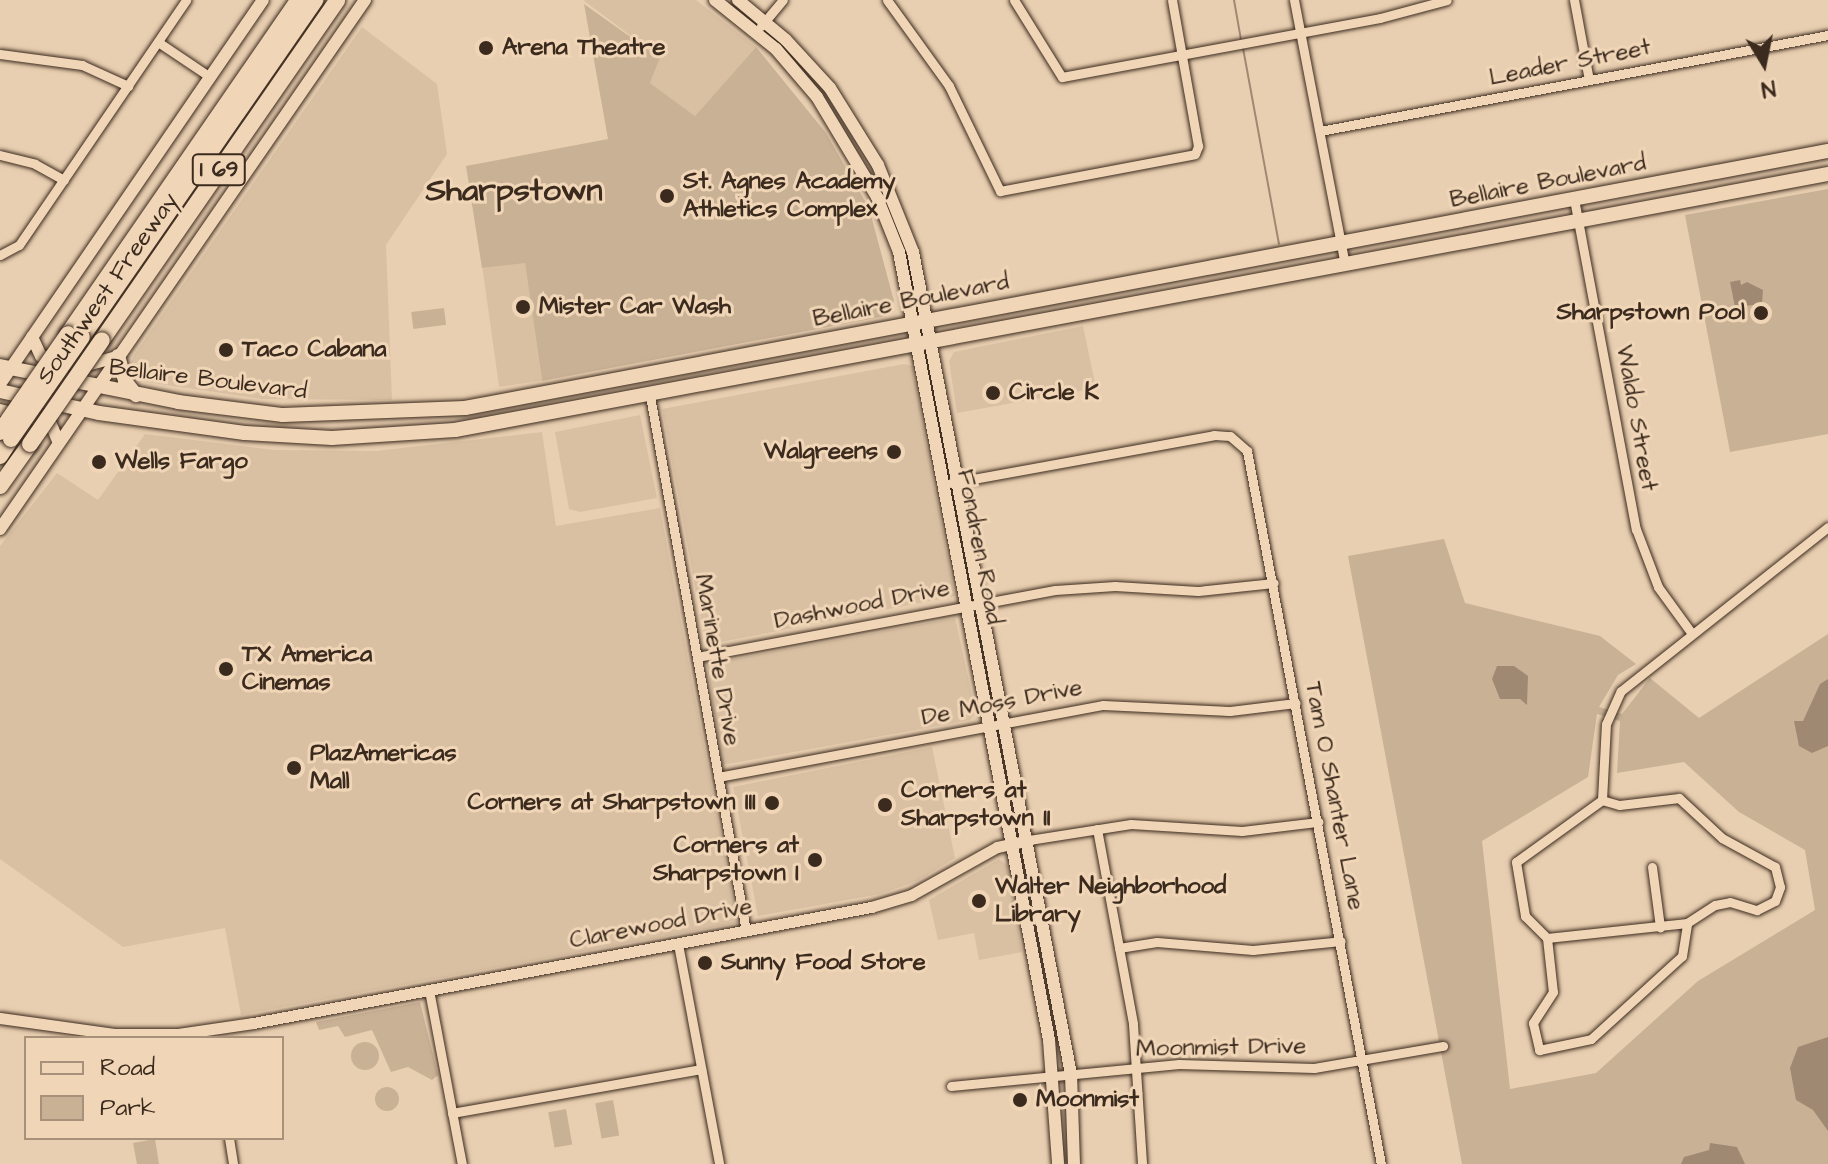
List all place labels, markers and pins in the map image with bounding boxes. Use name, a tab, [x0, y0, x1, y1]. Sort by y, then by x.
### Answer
place label: Arena Theatre	[502, 34, 665, 62]
marker: Arena Theatre	[477, 39, 495, 57]
place label: St. Agnes Academy Athletics Complex	[683, 168, 895, 224]
marker: St. Agnes Academy Athletics Complex	[658, 187, 676, 205]
place label: Mister Car Wash	[539, 293, 731, 321]
marker: Mister Car Wash	[514, 298, 532, 316]
place label: Sharpstown Pool	[1557, 299, 1745, 327]
marker: Sharpstown Pool	[1752, 304, 1770, 322]
place label: Taco Cabana	[242, 336, 387, 364]
marker: Taco Cabana	[217, 341, 235, 359]
place label: Circle K	[1009, 379, 1099, 407]
marker: Circle K	[984, 384, 1002, 402]
place label: Walgreens	[764, 438, 878, 466]
marker: Walgreens	[885, 443, 903, 461]
place label: Wells Fargo	[115, 448, 248, 476]
marker: Wells Fargo	[90, 453, 108, 471]
place label: TX America Cinemas	[242, 641, 372, 697]
marker: TX America Cinemas	[217, 660, 235, 678]
place label: PlazAmericas Mall	[310, 740, 457, 796]
marker: PlazAmericas Mall	[285, 759, 303, 777]
place label: Corners at Sharpstown II	[901, 777, 1051, 833]
place label: Corners at Sharpstown III	[468, 789, 756, 817]
marker: Corners at Sharpstown III	[763, 794, 781, 812]
marker: Corners at Sharpstown II	[876, 796, 894, 814]
place label: Corners at Sharpstown I	[653, 832, 799, 888]
marker: Corners at Sharpstown I	[806, 851, 824, 869]
place label: Walter Neighborhood Library	[995, 873, 1226, 929]
marker: Walter Neighborhood Library	[970, 892, 988, 910]
place label: Sunny Food Store	[721, 949, 926, 977]
marker: Sunny Food Store	[696, 954, 714, 972]
place label: Moonmist	[1036, 1086, 1139, 1114]
marker: Moonmist	[1011, 1091, 1029, 1109]

